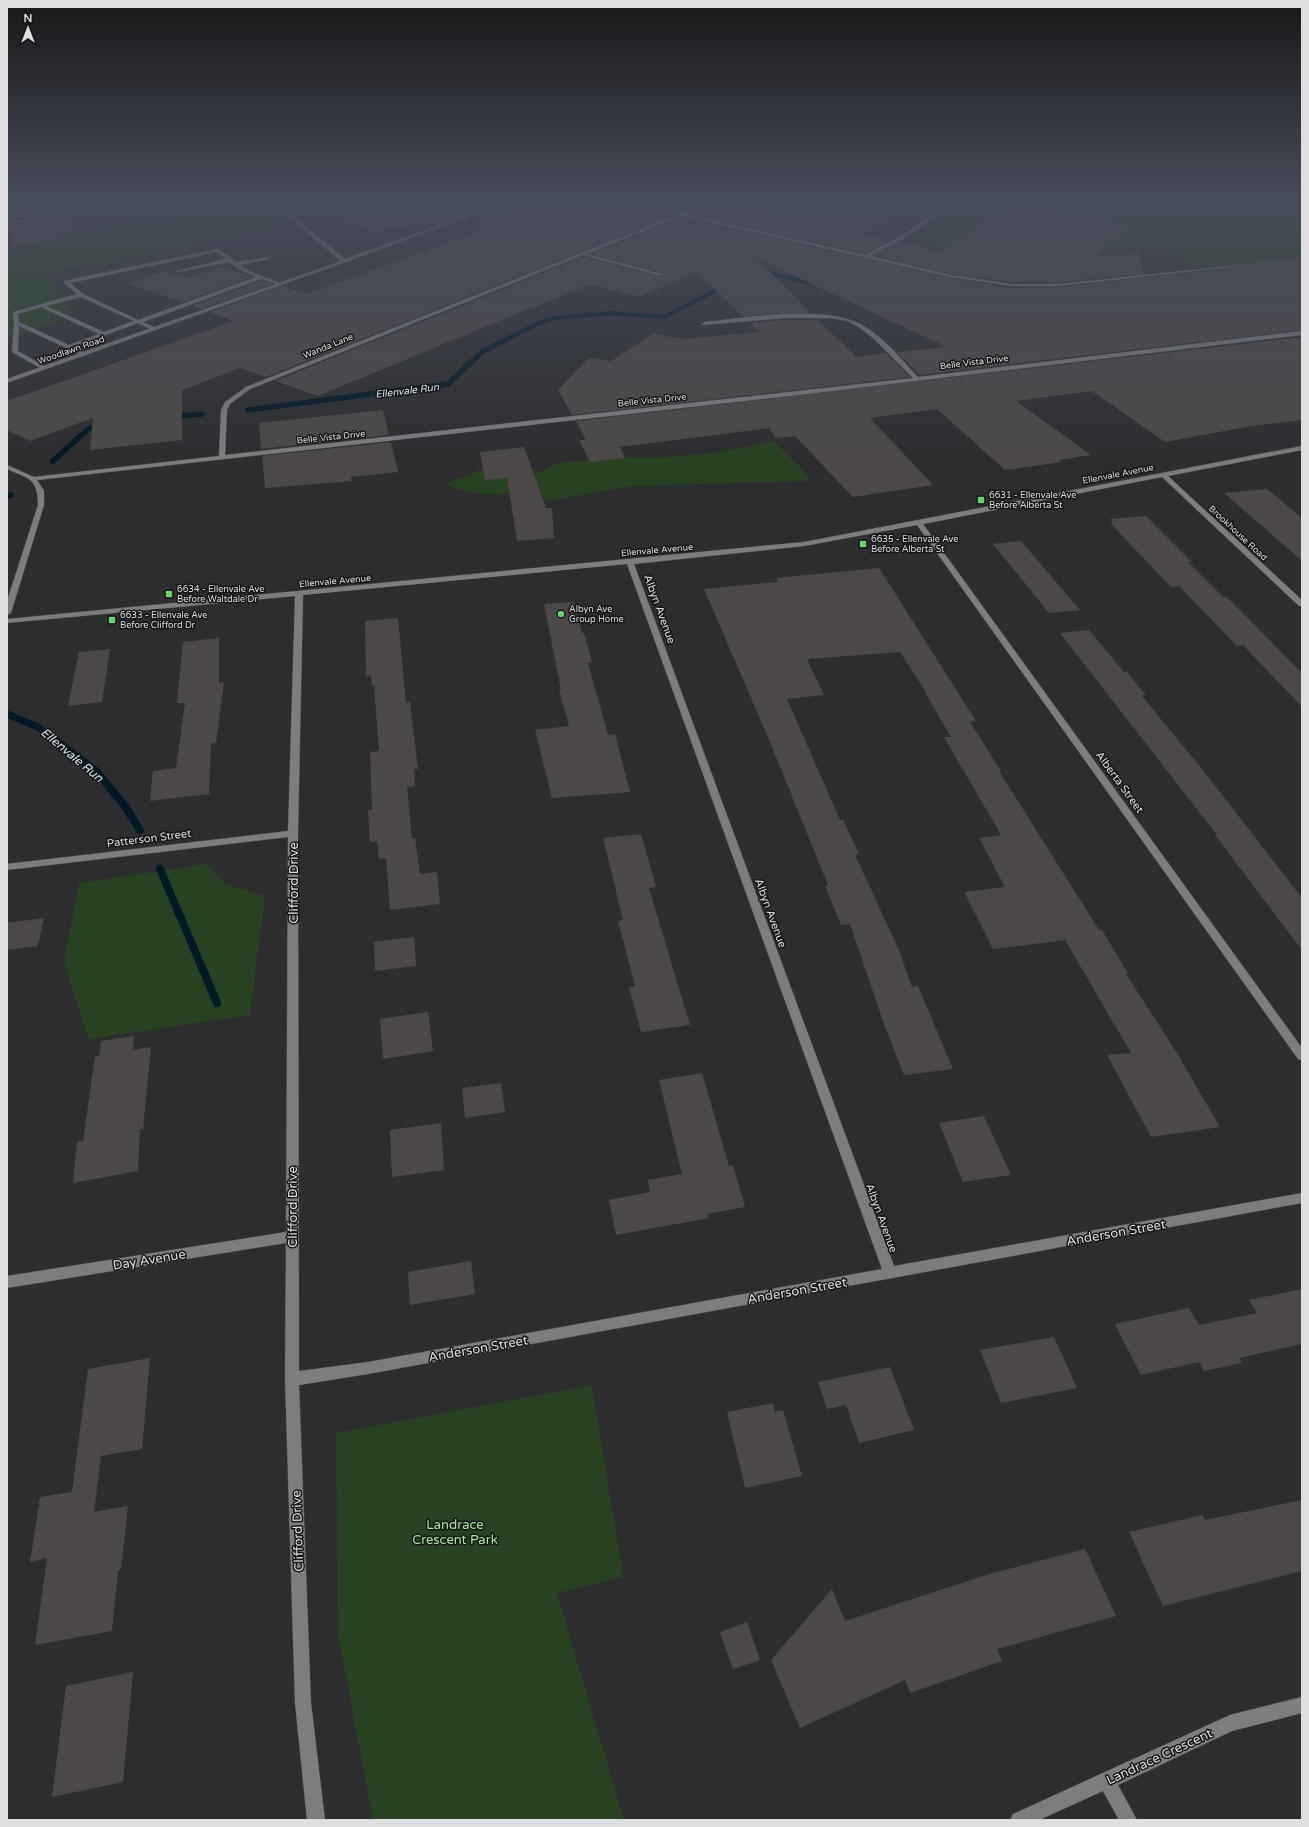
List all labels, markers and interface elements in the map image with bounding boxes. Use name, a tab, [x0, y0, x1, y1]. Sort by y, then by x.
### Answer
north arrow	[8, 8, 48, 48]
text: N	[24, 12, 32, 25]
street label: Wanda Lane	[301, 331, 355, 362]
street label: Woodlawn Road	[36, 334, 106, 367]
street label: Belle Vista Drive	[939, 353, 1009, 372]
water label: Ellenvale Run	[375, 381, 440, 401]
street label: Belle Vista Drive	[617, 391, 687, 410]
street label: Belle Vista Drive	[296, 428, 366, 447]
street label: Ellenvale Avenue	[1082, 462, 1155, 487]
place label: 6631 - Ellenvale Ave Before Alberta St	[989, 490, 1076, 511]
marker: 6631 - Ellenvale Ave Before Alberta St	[976, 495, 986, 505]
street label: Brookhouse Road	[1206, 503, 1269, 563]
place label: 6635 - Ellenvale Ave Before Alberta St	[871, 534, 958, 555]
marker: 6635 - Ellenvale Ave Before Alberta St	[858, 539, 868, 549]
street label: Ellenvale Avenue	[621, 542, 694, 559]
street label: Ellenvale Avenue	[299, 573, 372, 590]
street label: Albyn Avenue	[641, 573, 678, 645]
place label: 6634 - Ellenvale Ave Before Waltdale Dr	[177, 584, 264, 605]
marker: 6634 - Ellenvale Ave Before Waltdale Dr	[164, 589, 174, 599]
place label: Albyn Ave Group Home	[569, 604, 624, 625]
marker: Albyn Ave Group Home	[556, 609, 566, 619]
place label: 6633 - Ellenvale Ave Before Clifford Dr	[120, 610, 207, 631]
marker: 6633 - Ellenvale Ave Before Clifford Dr	[107, 615, 117, 625]
water label: Ellenvale Run	[38, 725, 106, 785]
street label: Alberta Street	[1093, 749, 1146, 816]
street label: Patterson Street	[106, 827, 192, 850]
street label: Clifford Drive	[286, 842, 302, 924]
street label: Albyn Avenue	[752, 877, 789, 949]
street label: Clifford Drive	[285, 1166, 301, 1248]
street label: Albyn Avenue	[863, 1182, 900, 1254]
street label: Anderson Street	[1065, 1216, 1167, 1250]
street label: Day Avenue	[111, 1246, 187, 1274]
street label: Anderson Street	[746, 1274, 848, 1308]
street label: Anderson Street	[427, 1332, 529, 1366]
street label: Clifford Drive	[289, 1490, 307, 1572]
park label: Landrace Crescent Park	[412, 1517, 498, 1548]
street label: Landrace Crescent	[1104, 1725, 1215, 1788]

